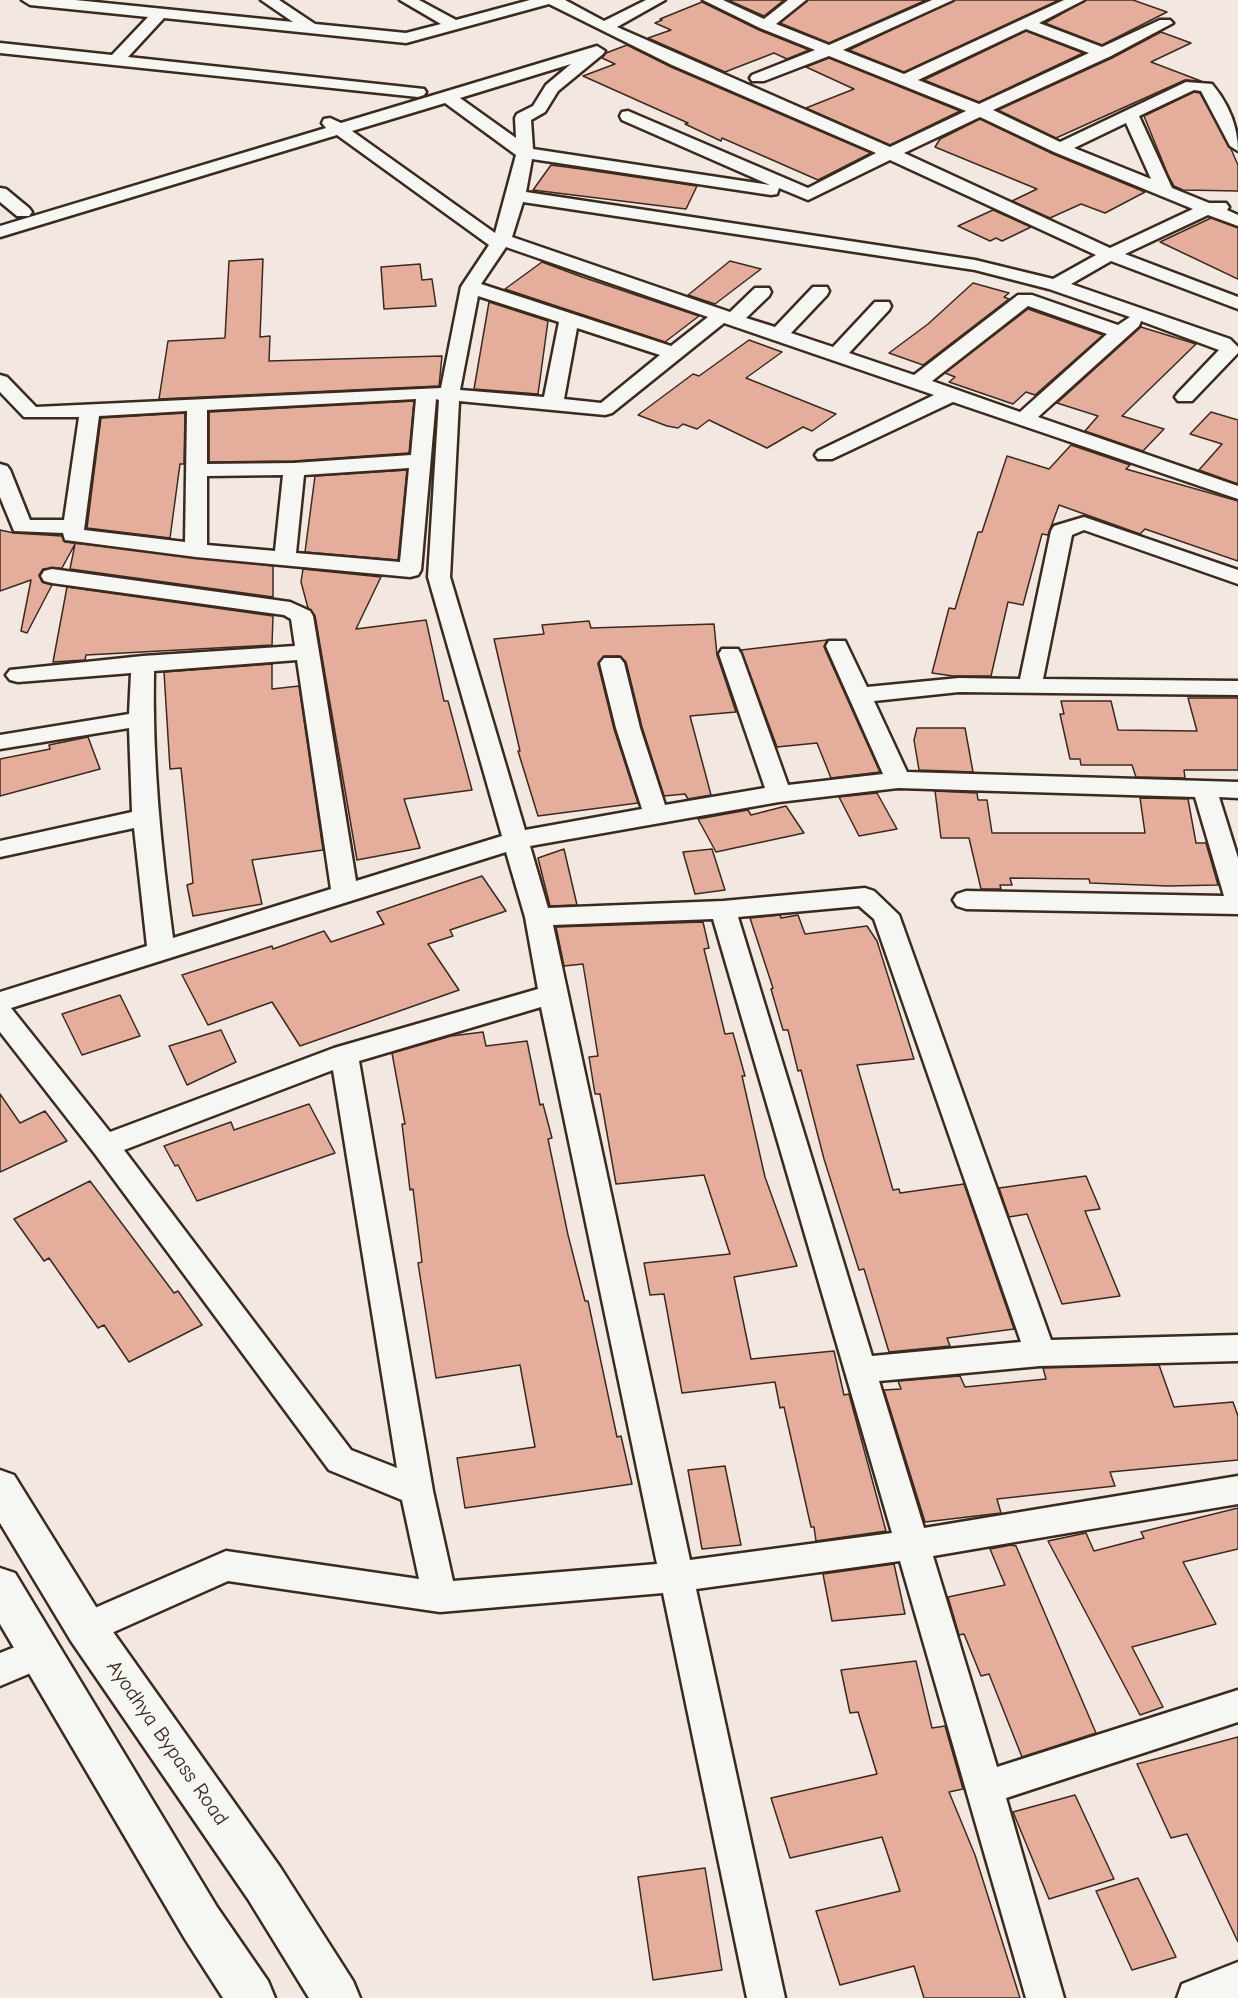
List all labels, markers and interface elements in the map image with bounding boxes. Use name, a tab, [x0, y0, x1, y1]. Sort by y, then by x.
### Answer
street label: Ayodhya Bypass Road	[100, 1656, 234, 1830]

